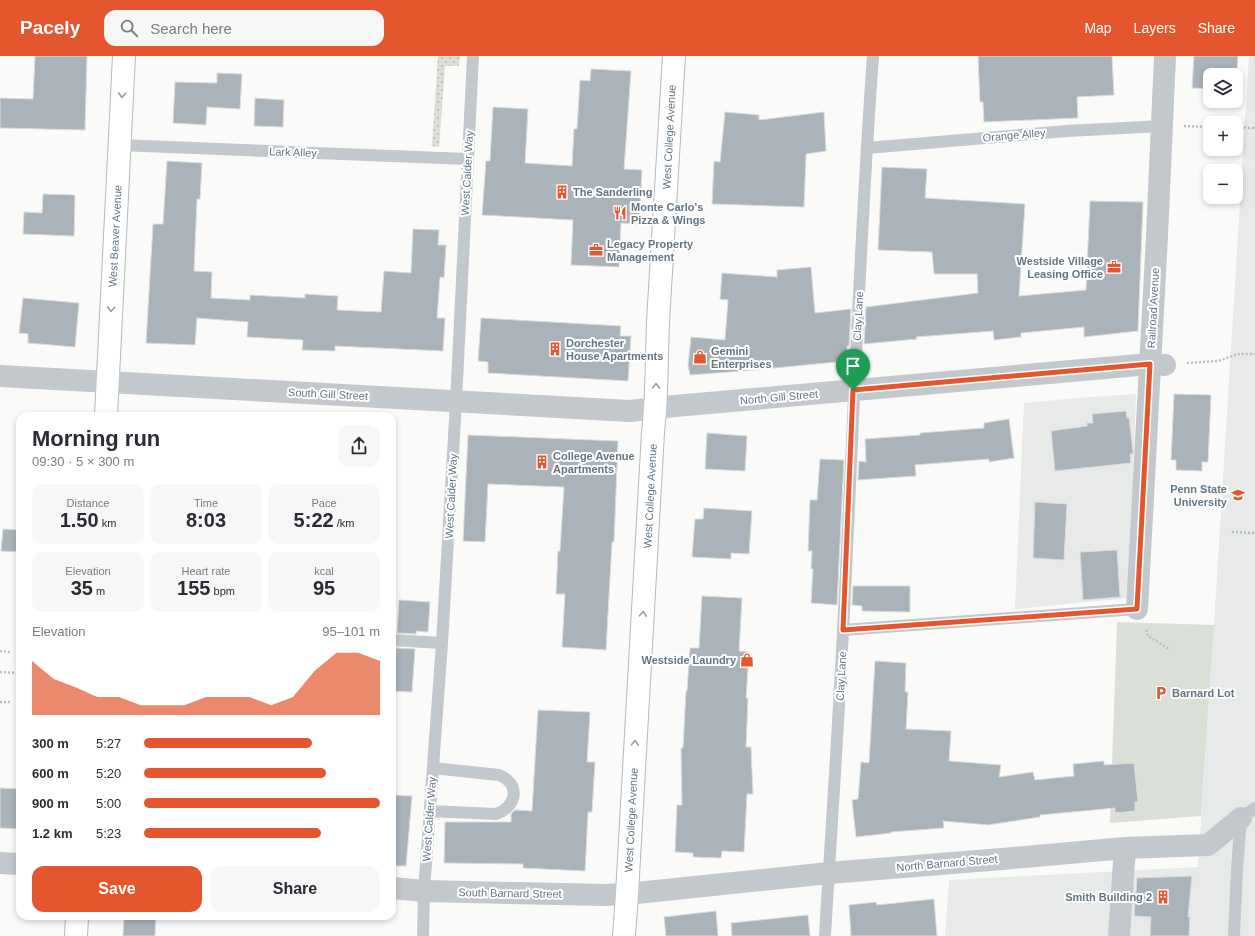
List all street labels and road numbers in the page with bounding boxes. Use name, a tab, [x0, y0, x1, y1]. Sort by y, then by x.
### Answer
street label: West College Avenue	[660, 84, 678, 190]
street label: Orange Alley	[982, 126, 1046, 144]
street label: West Calder Way	[459, 130, 475, 216]
street label: Lark Alley	[269, 145, 318, 159]
street label: West Beaver Avenue	[106, 185, 124, 287]
street label: Railroad Avenue	[1145, 267, 1161, 349]
street label: Clay Lane	[851, 291, 865, 341]
street label: South Gill Street	[288, 386, 368, 402]
street label: North Gill Street	[740, 388, 818, 406]
street label: West College Avenue	[641, 443, 659, 549]
street label: West Calder Way	[443, 453, 459, 539]
street label: Clay Lane	[834, 651, 848, 701]
street label: West College Avenue	[622, 767, 640, 873]
street label: West Calder Way	[420, 776, 438, 862]
street label: North Barnard Street	[896, 853, 998, 873]
street label: South Barnard Street	[458, 886, 562, 900]

